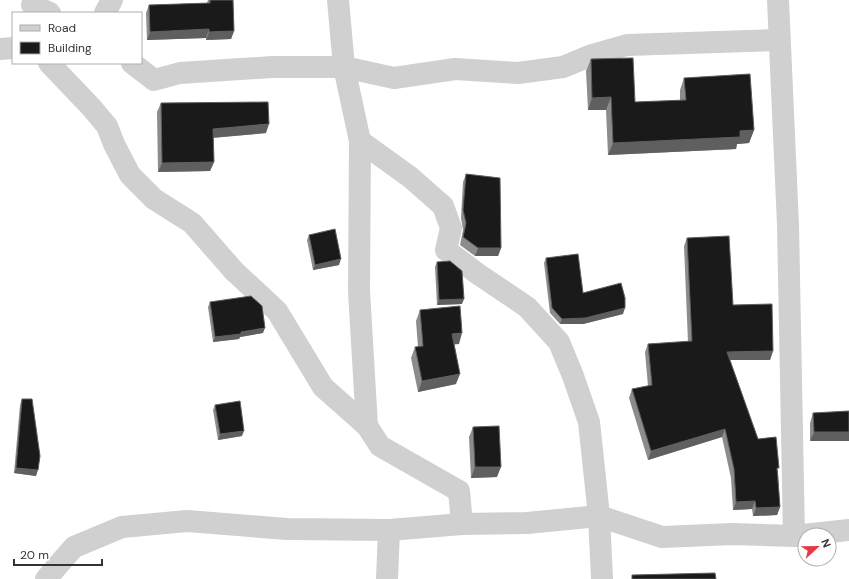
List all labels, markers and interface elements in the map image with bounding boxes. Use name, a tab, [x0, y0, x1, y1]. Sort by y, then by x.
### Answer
legend	[12, 12, 142, 64]
text: Road	[48, 20, 76, 36]
text: Building	[48, 40, 92, 56]
north arrow	[797, 527, 837, 567]
text: N	[818, 537, 834, 550]
scale bar	[14, 541, 102, 567]
text: 20 m	[20, 547, 49, 563]

